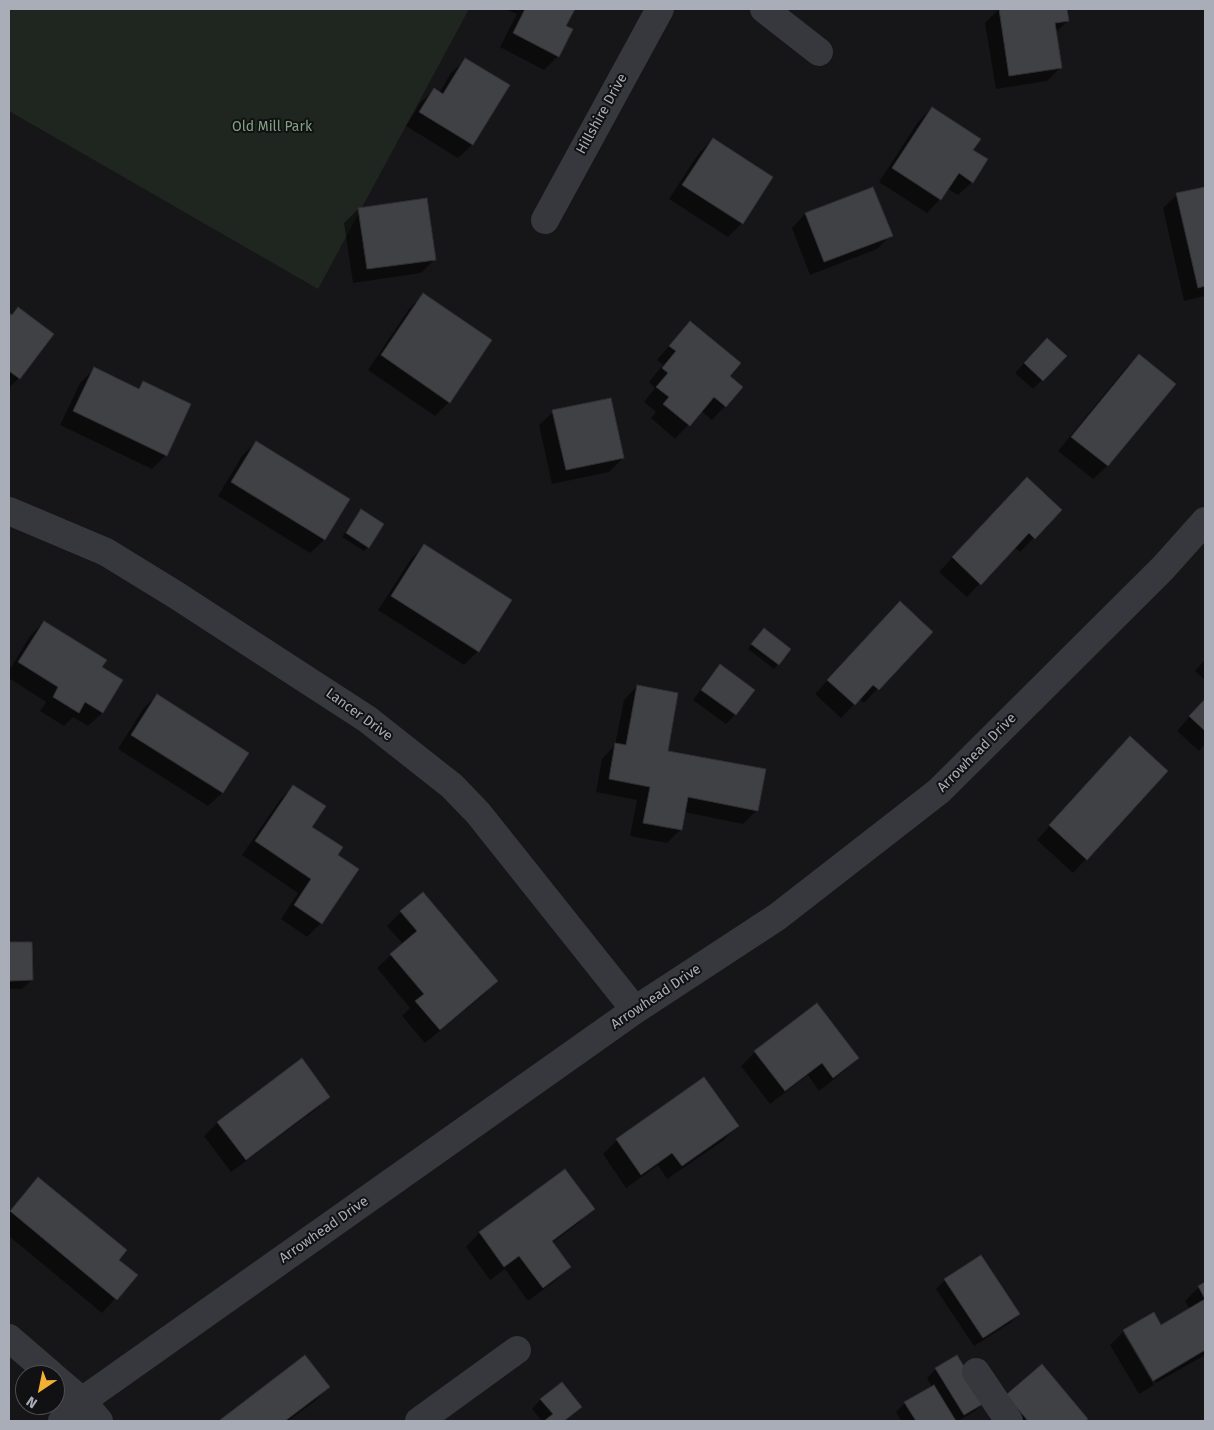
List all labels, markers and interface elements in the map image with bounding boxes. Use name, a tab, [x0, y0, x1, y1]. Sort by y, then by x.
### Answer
street label: Hillshire Drive	[573, 71, 631, 157]
park label: Old Mill Park	[232, 119, 312, 135]
street label: Lancer Drive	[322, 685, 396, 745]
street label: Arrowhead Drive	[934, 710, 1020, 796]
street label: Arrowhead Drive	[608, 961, 704, 1033]
street label: Arrowhead Drive	[276, 1193, 372, 1267]
north arrow	[15, 1365, 65, 1415]
text: N	[23, 1392, 41, 1412]

